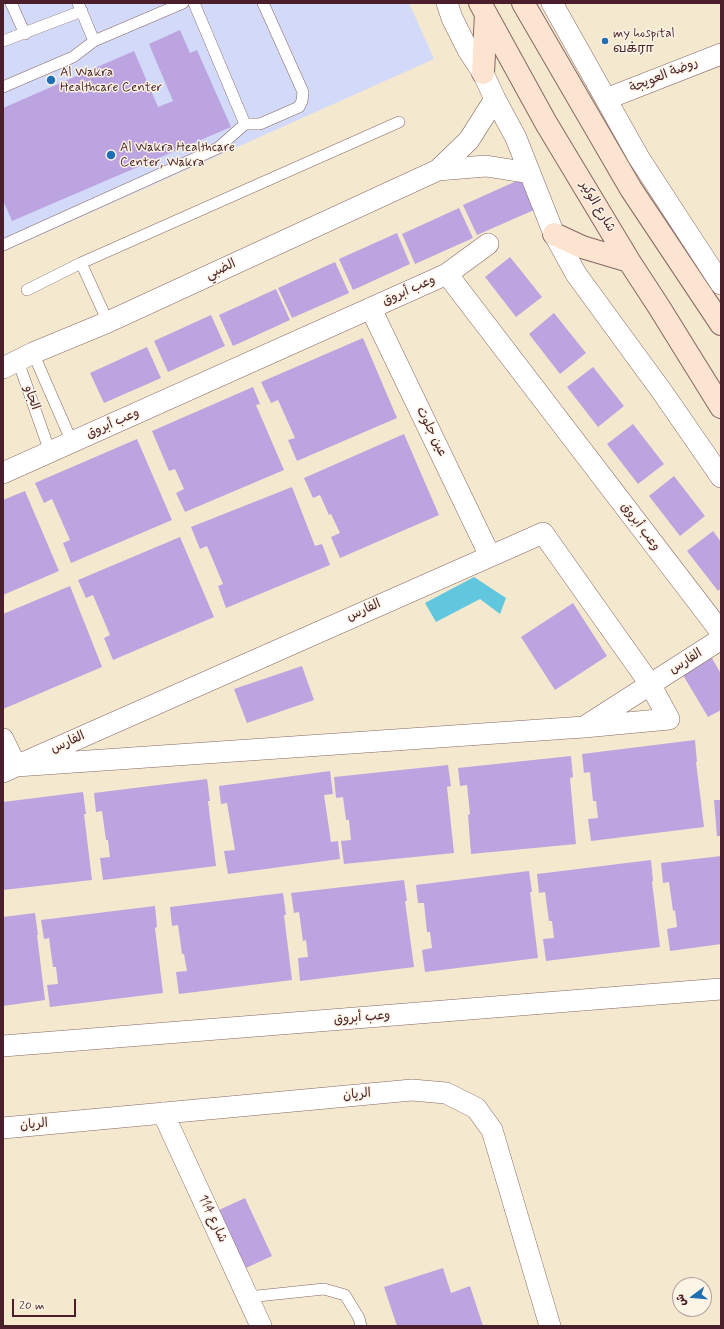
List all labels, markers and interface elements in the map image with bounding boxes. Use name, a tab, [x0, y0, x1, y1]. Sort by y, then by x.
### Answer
place label: my hospital வக்ரா	[613, 26, 675, 57]
marker: my hospital வக்ரா	[600, 36, 610, 46]
street label: روضة العويجة	[628, 55, 700, 97]
place label: Al Wakra Healthcare Center	[60, 65, 162, 96]
marker: Al Wakra Healthcare Center	[45, 74, 57, 86]
place label: Al Wakra Healthcare Center, Wakra	[120, 140, 235, 171]
marker: Al Wakra Healthcare Center, Wakra	[105, 149, 117, 161]
street label: شارع الوكير	[576, 179, 618, 235]
street label: الضبي	[204, 256, 238, 284]
street label: وعب أبروق	[380, 272, 438, 310]
street label: الجاو	[19, 384, 43, 412]
street label: وعب أبروق	[84, 405, 142, 443]
street label: عين جلوت	[412, 405, 450, 459]
street label: وعب أبروق	[617, 500, 663, 554]
street label: الفارس	[344, 597, 384, 625]
street label: الفارس	[667, 646, 705, 678]
street label: الفارس	[48, 729, 88, 757]
street label: وعب أبروق	[333, 1008, 391, 1028]
street label: الريان	[342, 1086, 372, 1104]
street label: الريان	[19, 1116, 49, 1134]
street label: شارع 114	[194, 1193, 230, 1245]
north arrow	[672, 1277, 712, 1317]
scale bar	[14, 1291, 78, 1317]
text: ش	[673, 1292, 690, 1308]
text: 20 m	[19, 1298, 45, 1314]

